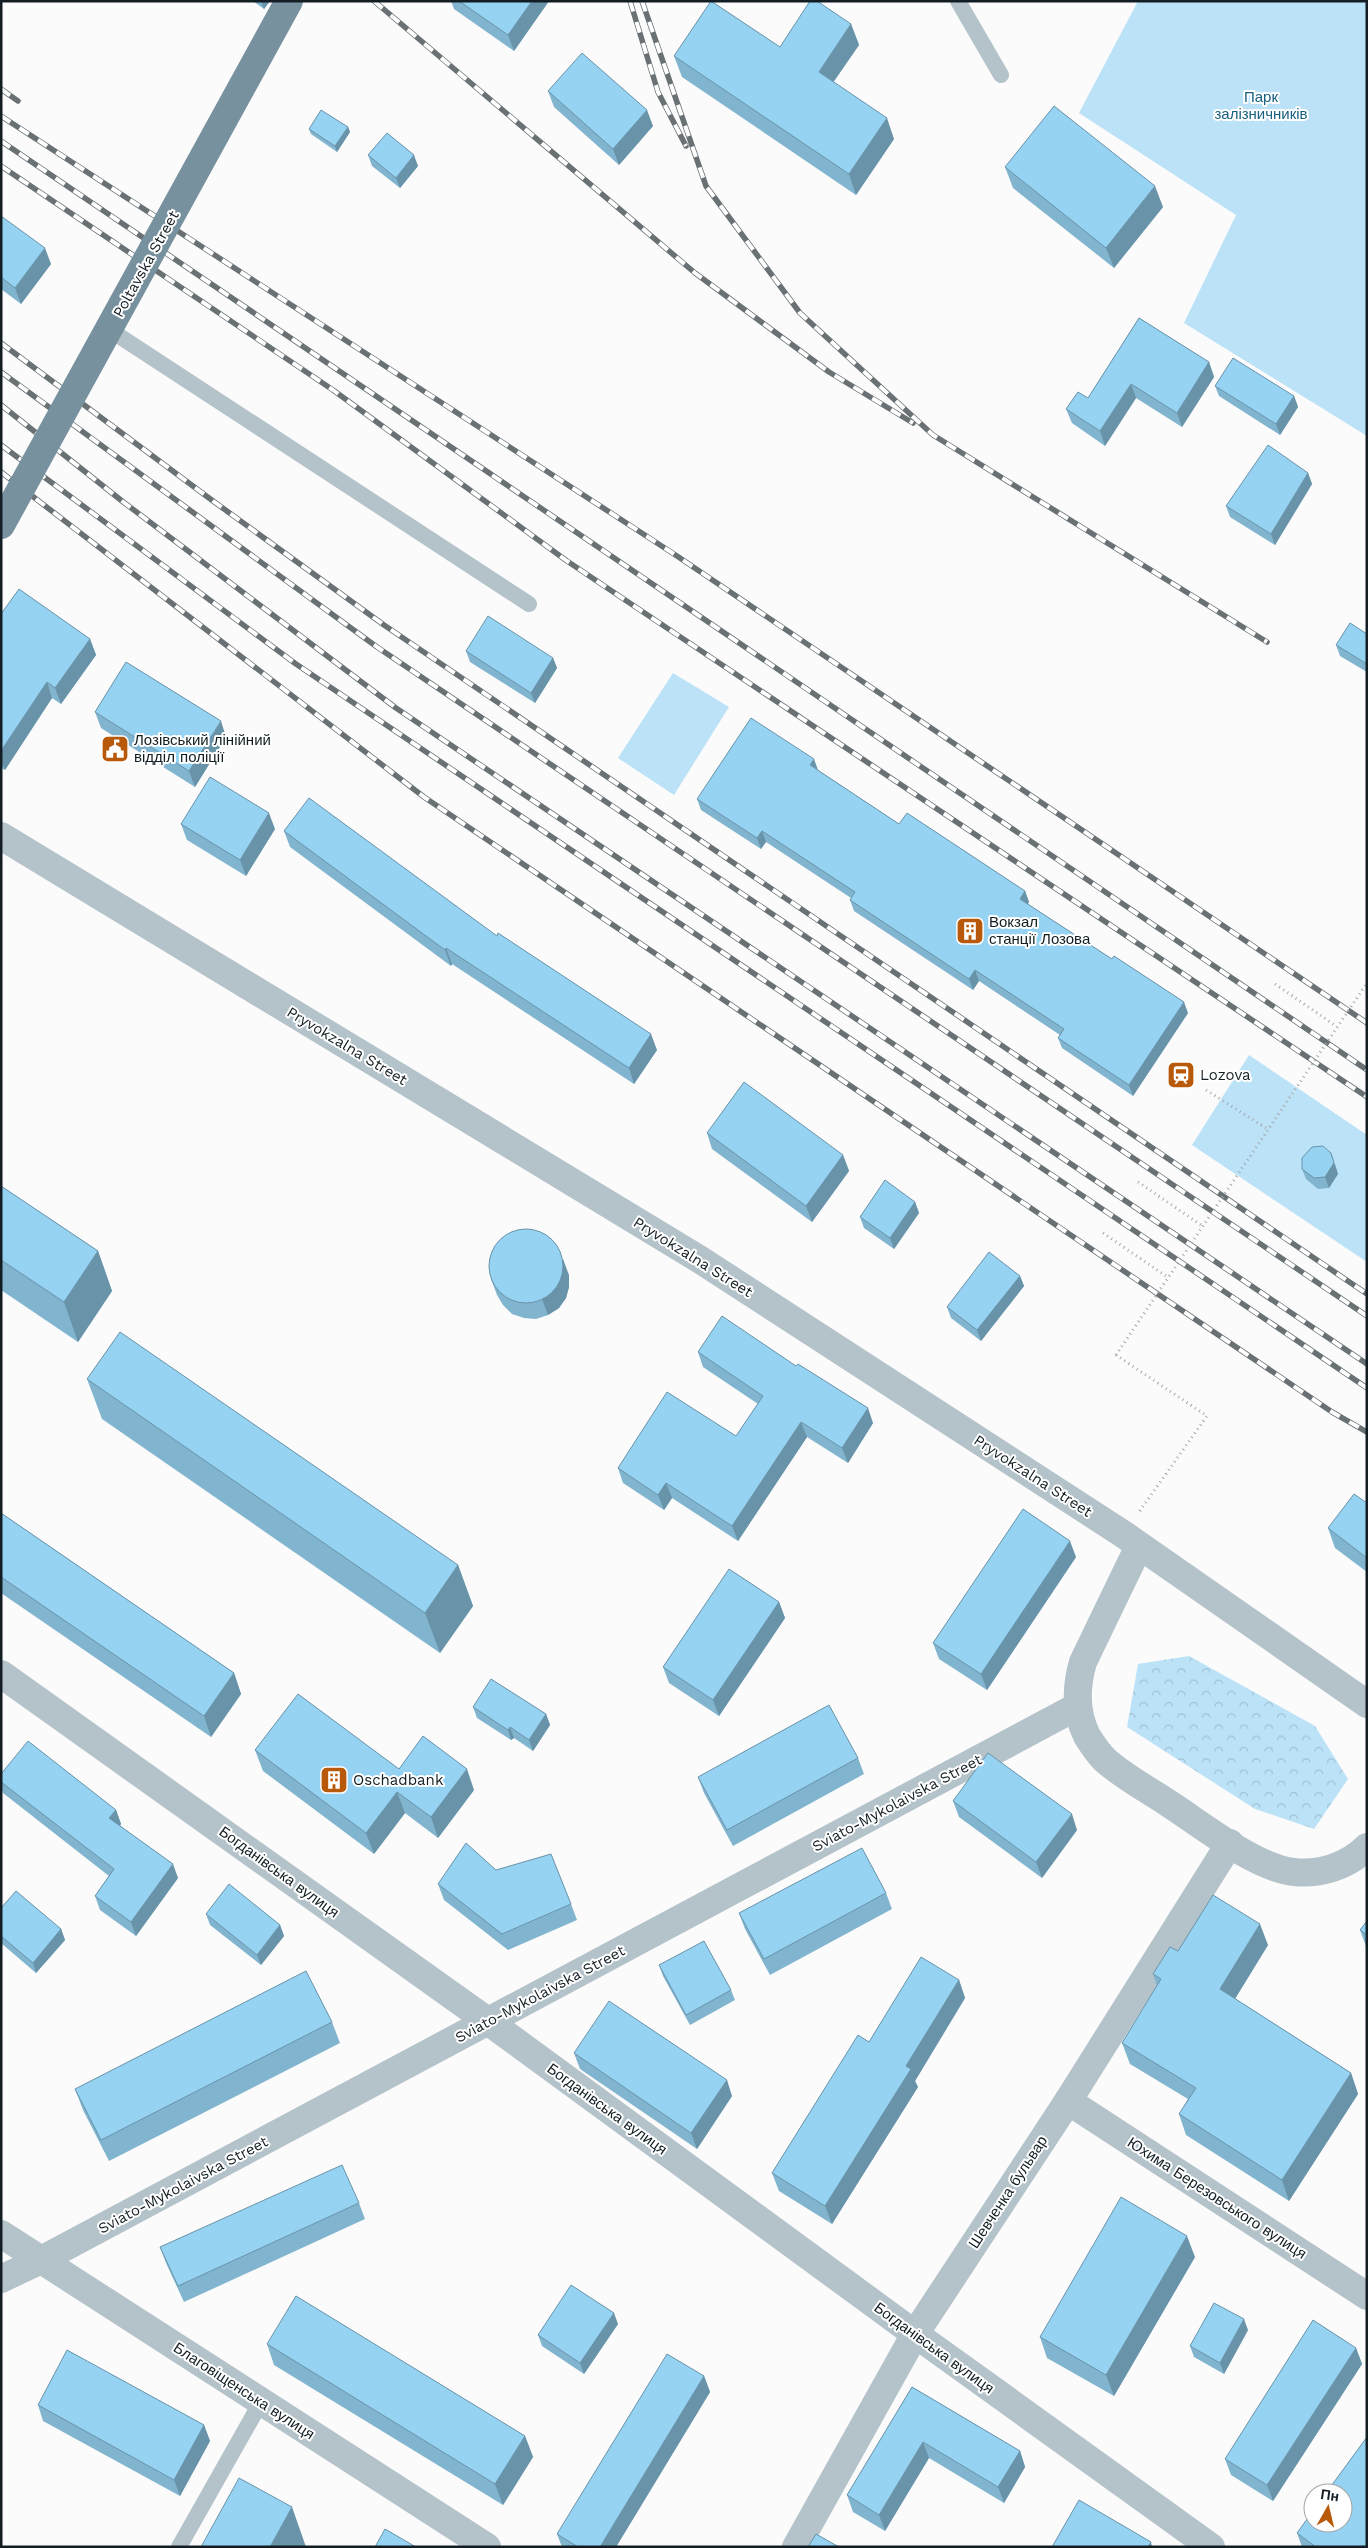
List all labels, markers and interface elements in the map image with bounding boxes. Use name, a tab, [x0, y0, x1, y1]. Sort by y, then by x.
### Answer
park label: Парк залізничників	[1214, 88, 1308, 123]
street label: Poltavska Street	[109, 207, 183, 320]
place label: Лозівський лінійний відділ поліції	[134, 731, 271, 766]
public building icon: Лозівський лінійний відділ поліції	[100, 734, 130, 764]
place label: Вокзал станції Лозова	[989, 913, 1091, 948]
building icon: Вокзал станції Лозова	[955, 916, 985, 946]
street label: Pryvokzalna Street	[284, 1003, 411, 1089]
station icon: Lozova	[1166, 1060, 1196, 1090]
place label: Lozova	[1200, 1066, 1251, 1084]
street label: Pryvokzalna Street	[630, 1213, 757, 1301]
street label: Pryvokzalna Street	[971, 1431, 1096, 1521]
street label: Sviato-Mykolaivska Street	[809, 1750, 986, 1855]
building icon: Oschadbank	[319, 1765, 349, 1795]
place label: Oschadbank	[353, 1771, 444, 1789]
street label: Богданівська вулиця	[216, 1822, 342, 1922]
street label: Sviato-Mykolaivska Street	[452, 1941, 629, 2046]
street label: Богданівська вулиця	[544, 2059, 670, 2159]
street label: Sviato-Mykolaivska Street	[95, 2132, 272, 2237]
street label: Шевченка бульвар	[965, 2132, 1051, 2252]
street label: Юхима Березовського вулиця	[1124, 2133, 1310, 2263]
street label: Богданівська вулиця	[871, 2298, 997, 2398]
street label: Благовіщенська вулиця	[170, 2339, 318, 2443]
north arrow	[1303, 2483, 1353, 2533]
text: Пн	[1320, 2486, 1340, 2504]

